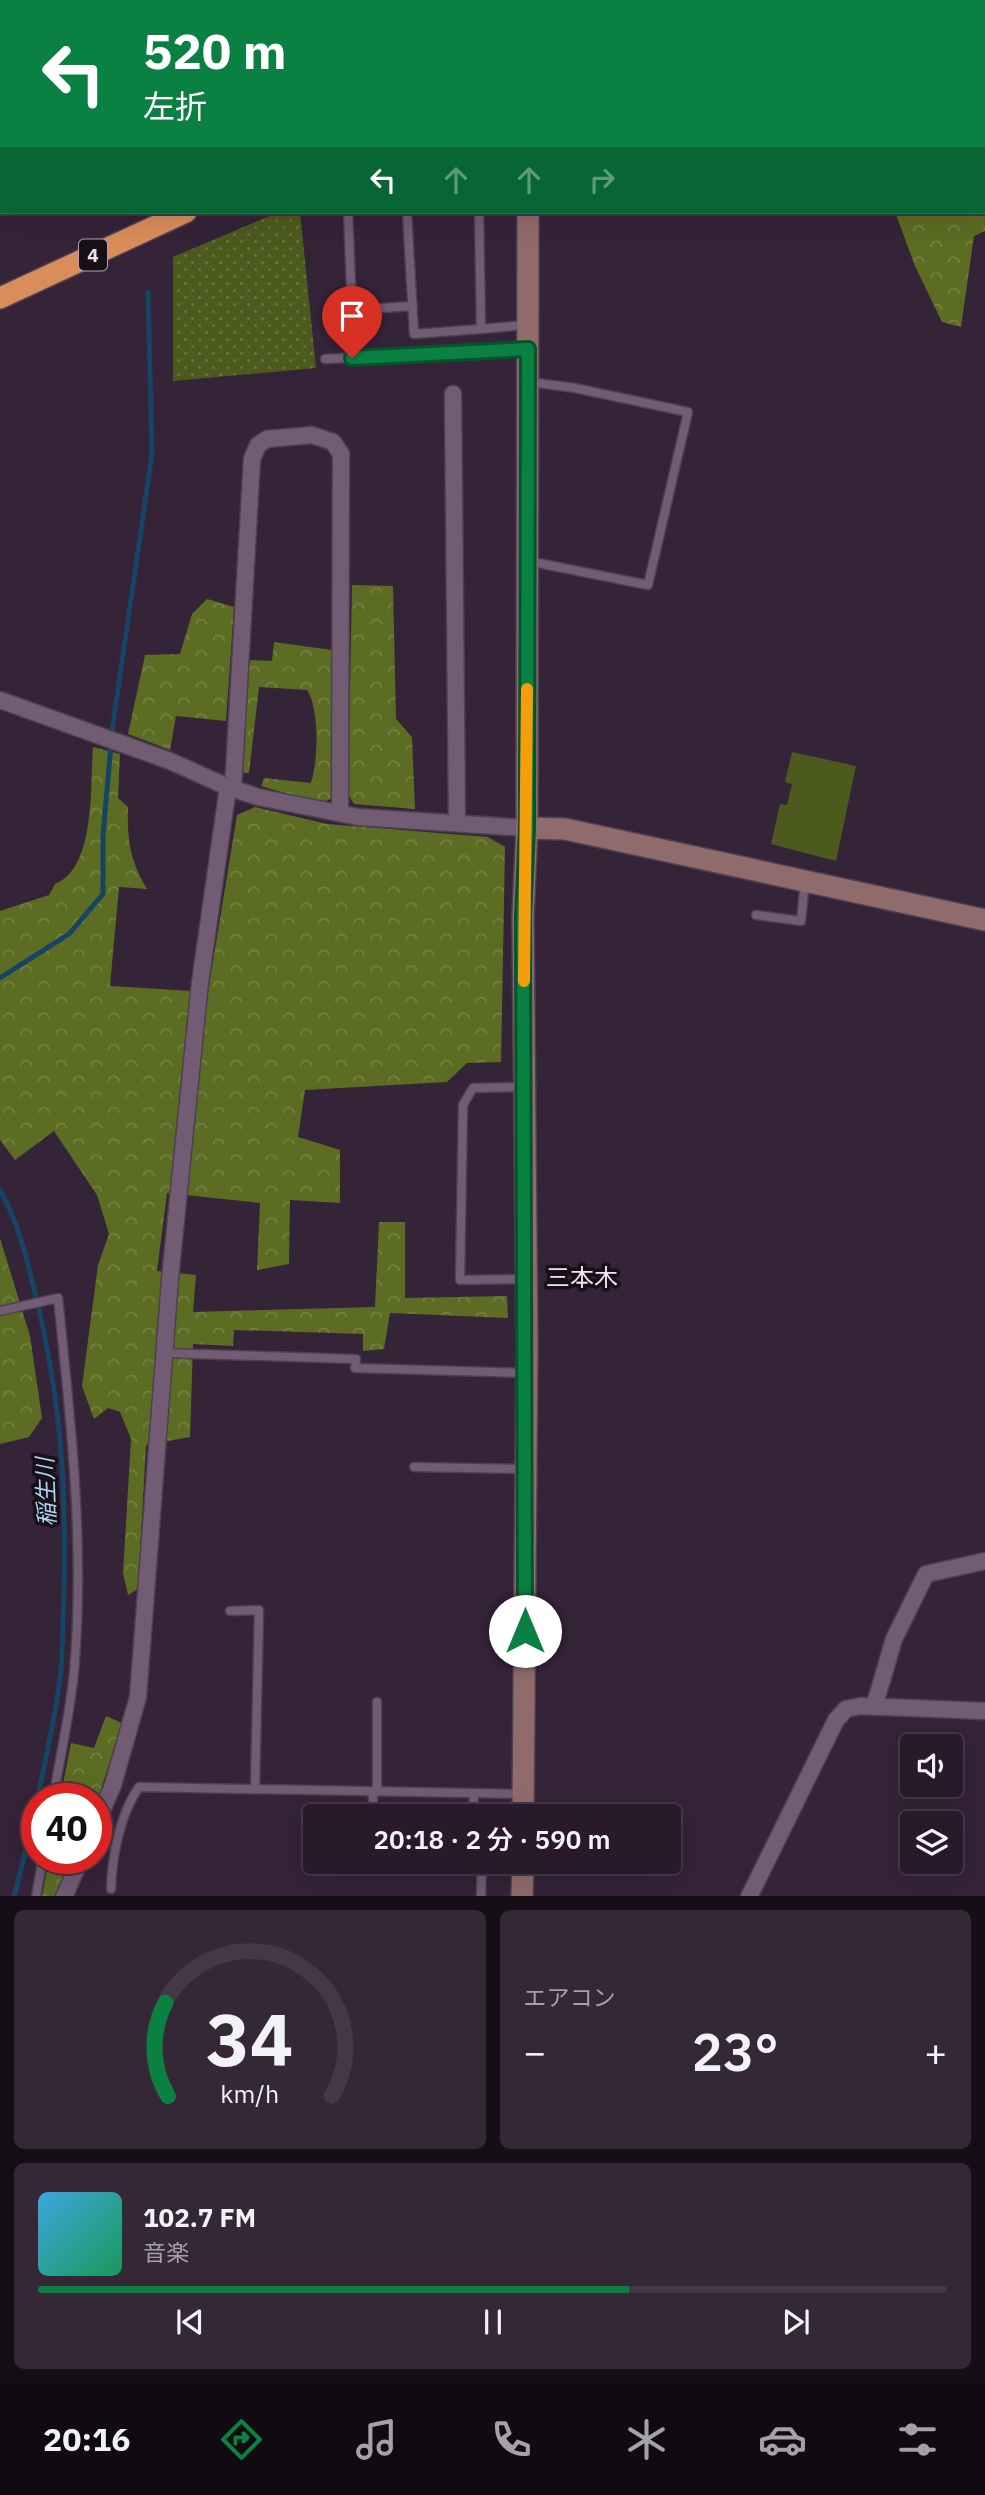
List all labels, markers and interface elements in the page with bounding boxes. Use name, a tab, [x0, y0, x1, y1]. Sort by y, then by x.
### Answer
text: 520 m	[143, 19, 287, 82]
icon: left	[28, 28, 119, 119]
text: 左折	[143, 85, 207, 127]
icon: left	[364, 161, 402, 199]
icon: ahead	[437, 161, 475, 199]
icon: ahead	[510, 161, 548, 199]
icon: right	[583, 161, 621, 199]
road number: 4	[79, 240, 107, 270]
pin	[322, 286, 382, 358]
icon: arrive	[333, 297, 371, 335]
district label: 三本木	[546, 1261, 618, 1293]
water label: 稲生川	[29, 1454, 61, 1527]
position arrow	[488, 1594, 562, 1668]
map controls	[900, 1734, 963, 1874]
button: sound	[900, 1734, 963, 1797]
speed limit sign: 40	[21, 1783, 112, 1874]
button: layers	[900, 1811, 963, 1874]
text: 20:18 · 2 分 · 590 m	[373, 1822, 611, 1856]
text: エアコン	[524, 1982, 616, 2012]
text: 34	[206, 1991, 293, 2086]
text: 23°	[692, 2018, 779, 2085]
text: −	[524, 2027, 546, 2076]
text: +	[924, 2027, 947, 2076]
text: km/h	[220, 2076, 279, 2109]
text: 102.7 FM	[143, 2200, 256, 2234]
text: 音楽	[143, 2237, 189, 2267]
icon: previous	[171, 2303, 209, 2341]
icon: pause	[474, 2303, 512, 2341]
icon: next	[777, 2303, 815, 2341]
icon: directions	[217, 2415, 266, 2464]
icon: music	[352, 2415, 401, 2464]
icon: phone	[487, 2415, 536, 2464]
icon: climate	[622, 2415, 671, 2464]
icon: car	[758, 2415, 807, 2464]
icon: filters	[893, 2415, 942, 2464]
text: 20:16	[43, 2418, 130, 2460]

